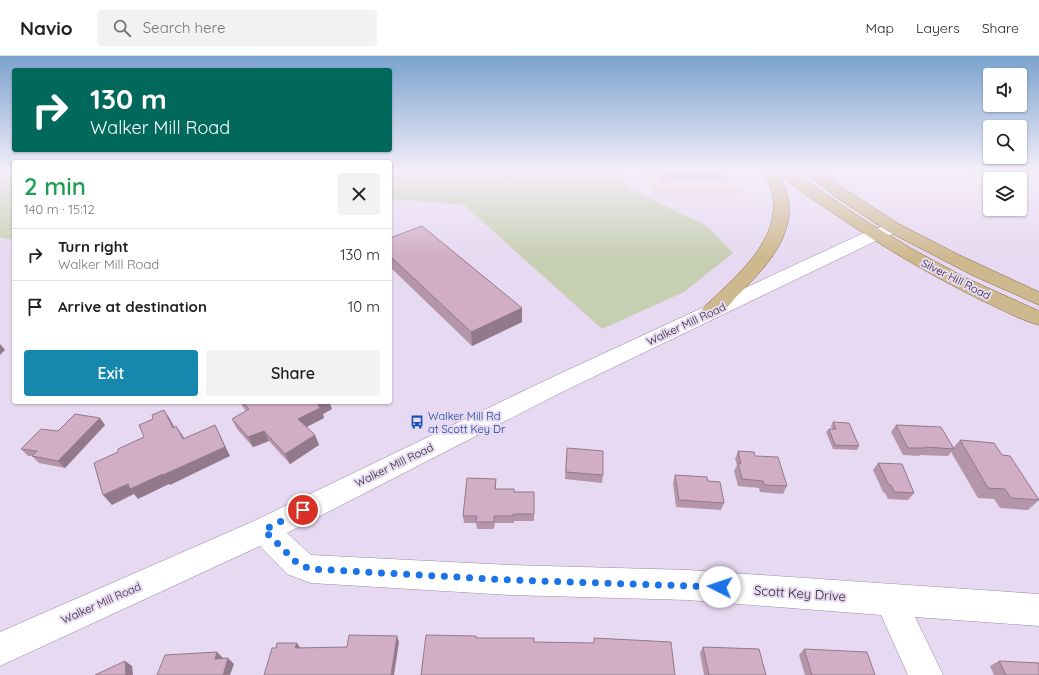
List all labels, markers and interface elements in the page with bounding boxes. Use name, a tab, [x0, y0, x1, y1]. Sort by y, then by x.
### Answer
search box	[97, 10, 377, 46]
text: Navio	[20, 16, 73, 40]
icon: search	[111, 17, 133, 39]
text: Search here	[143, 18, 226, 37]
text: Map	[865, 19, 894, 37]
text: Layers	[916, 19, 960, 37]
text: Share	[982, 19, 1019, 37]
map controls	[983, 68, 1027, 216]
button: sound	[983, 68, 1027, 112]
text: 130 m	[90, 81, 167, 116]
icon: right	[24, 84, 76, 136]
text: Walker Mill Road	[90, 116, 230, 139]
button: search	[983, 120, 1027, 164]
text: 2 min	[24, 171, 86, 201]
button: layers	[983, 172, 1027, 216]
button: close	[338, 173, 380, 215]
text: 140 m · 15:12	[24, 201, 95, 217]
text: Turn right	[58, 237, 129, 256]
icon: right	[24, 244, 46, 266]
text: 130 m	[340, 245, 380, 264]
text: Walker Mill Road	[58, 256, 159, 272]
street label: Silver Hill Road	[919, 256, 993, 302]
icon: arrive	[24, 296, 46, 318]
text: Arrive at destination	[58, 297, 207, 316]
text: 10 m	[348, 297, 380, 316]
street label: Walker Mill Road	[644, 300, 728, 348]
button: Exit	[24, 350, 198, 396]
button: Share	[206, 350, 380, 396]
place label: Walker Mill Rd at Scott Key Dr	[428, 409, 506, 436]
bus stop icon: Walker Mill Rd at Scott Key Dr	[409, 414, 425, 430]
street label: Walker Mill Road	[352, 440, 436, 490]
pin	[286, 493, 320, 527]
icon: arrive	[292, 499, 314, 521]
position arrow	[699, 566, 741, 608]
street label: Walker Mill Road	[59, 579, 143, 627]
street label: Scott Key Drive	[753, 582, 847, 604]

